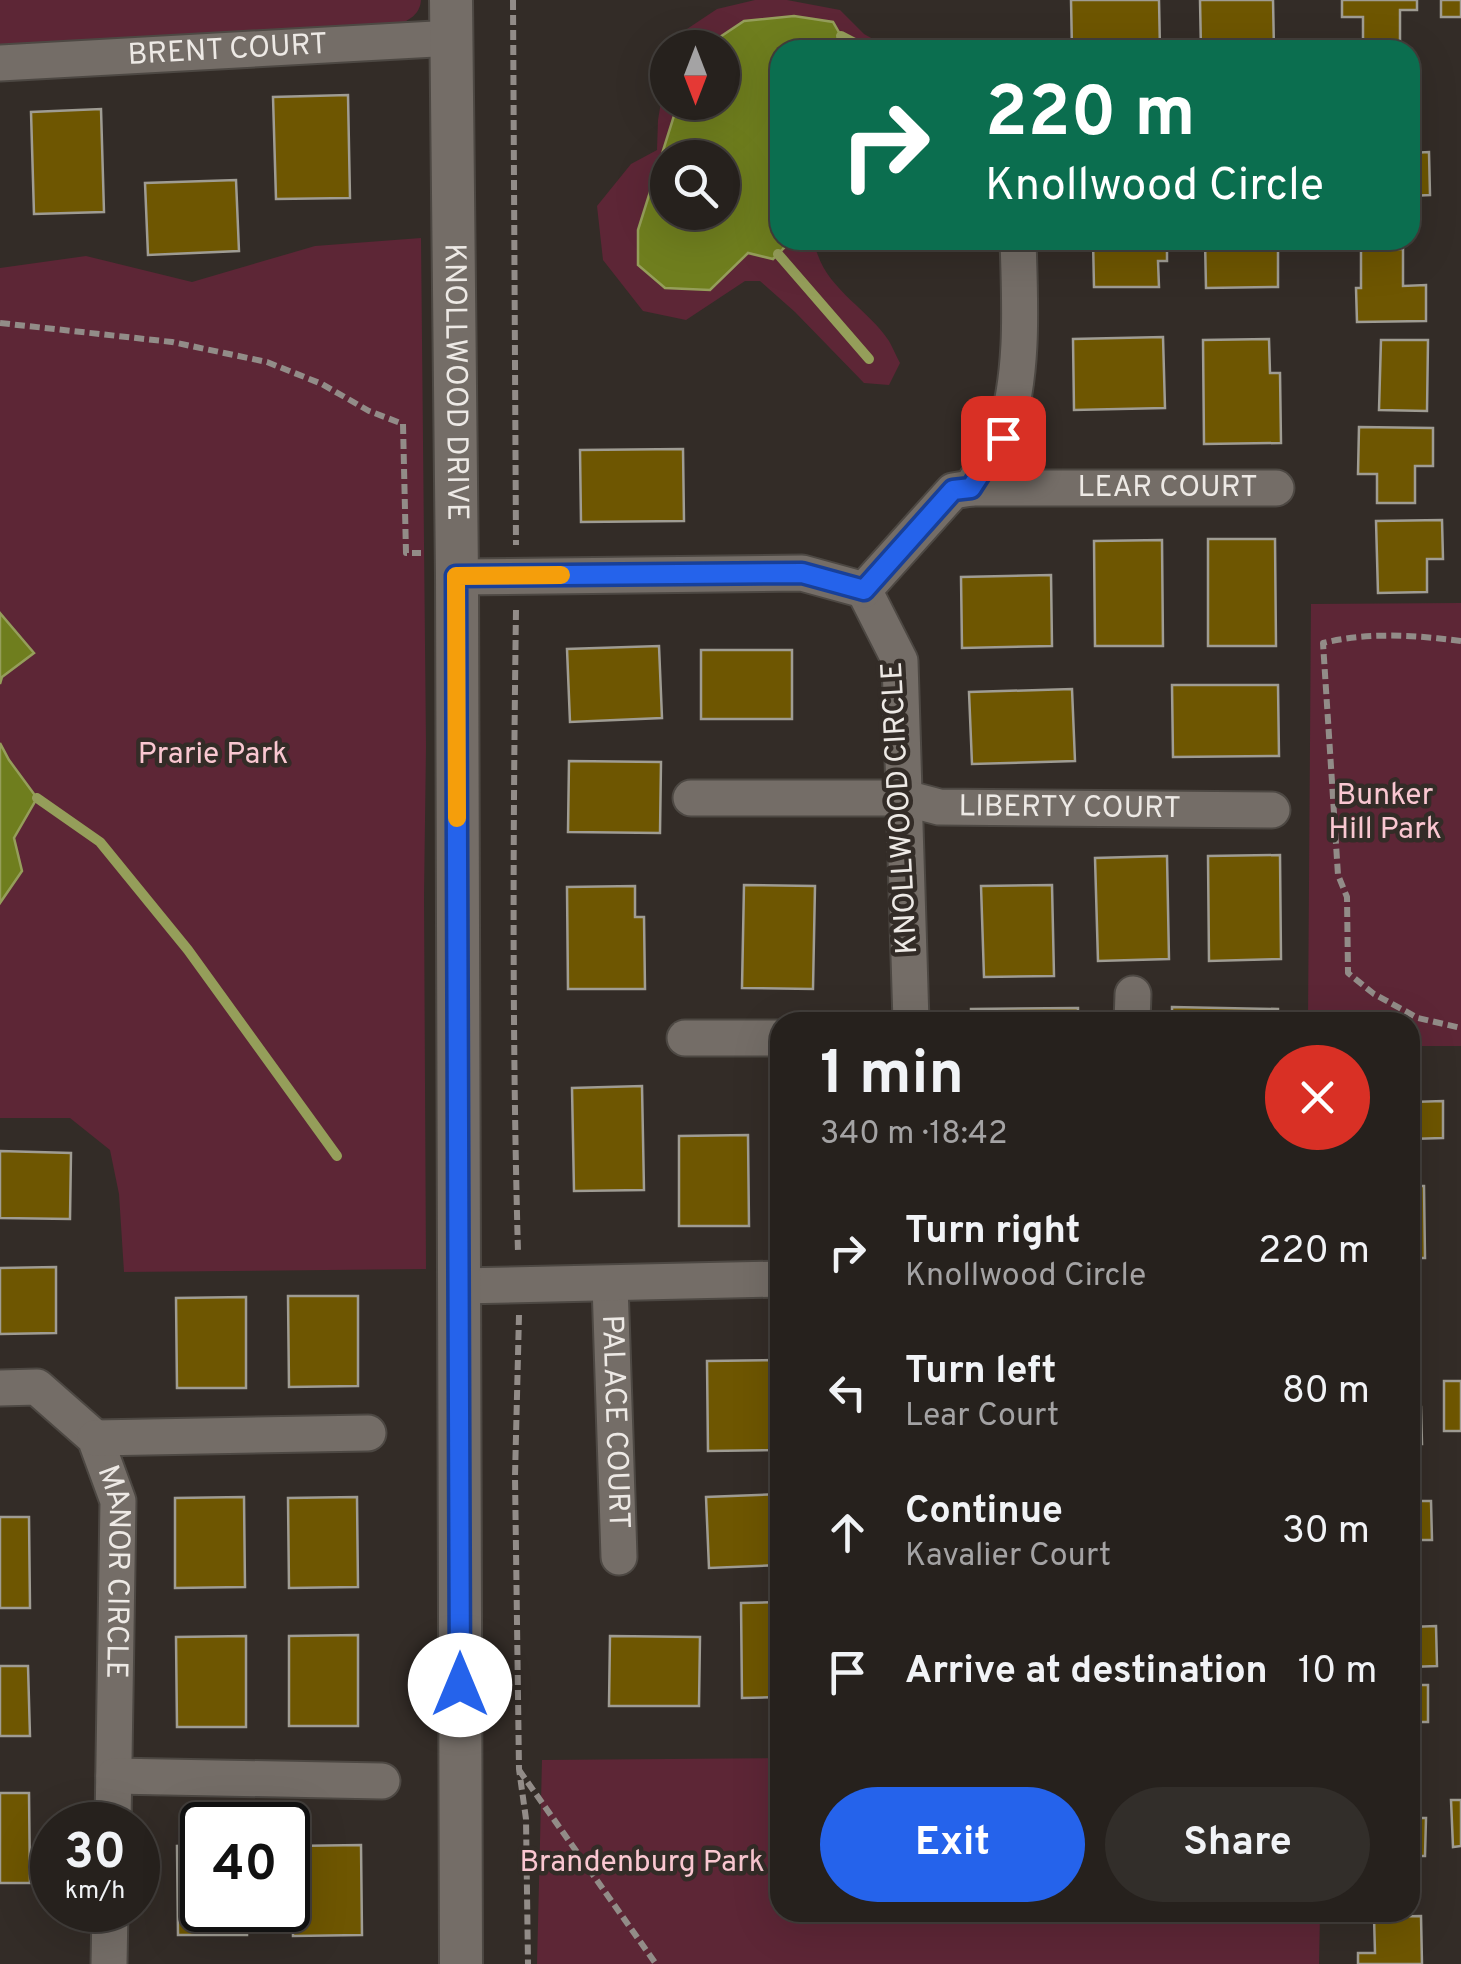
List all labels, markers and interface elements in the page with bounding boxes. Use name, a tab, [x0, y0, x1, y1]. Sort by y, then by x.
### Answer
street label: BRENT COURT	[127, 26, 329, 74]
north arrow	[650, 30, 740, 120]
map controls	[650, 30, 740, 230]
text: 220 m	[985, 72, 1195, 161]
icon: right	[820, 80, 950, 210]
button: search	[650, 140, 740, 230]
text: Knollwood Circle	[985, 159, 1324, 216]
street label: KNOLLWOOD DRIVE	[435, 243, 475, 521]
pin	[961, 396, 1046, 481]
icon: arrive	[976, 411, 1031, 466]
street label: LEAR COURT	[1078, 470, 1258, 507]
street label: KNOLLWOOD CIRCLE	[875, 661, 927, 955]
park label: Prarie Park	[138, 737, 288, 774]
park label: Bunker Hill Park	[1328, 778, 1442, 849]
street label: LIBERTY COURT	[958, 789, 1181, 828]
text: 1 min	[820, 1039, 964, 1115]
button: close	[1265, 1045, 1370, 1150]
text: 340 m · 18:42	[820, 1115, 1008, 1155]
text: Turn right	[905, 1208, 1080, 1257]
icon: right	[820, 1225, 875, 1280]
text: 220 m	[1258, 1228, 1370, 1277]
text: Knollwood Circle	[905, 1257, 1146, 1297]
street label: PALACE COURT	[593, 1314, 637, 1530]
text: Turn left	[905, 1348, 1057, 1397]
icon: left	[820, 1365, 875, 1420]
text: 80 m	[1282, 1368, 1370, 1417]
text: Lear Court	[905, 1397, 1059, 1437]
street label: MANOR CIRCLE	[88, 1460, 138, 1679]
text: Continue	[905, 1488, 1063, 1537]
icon: ahead	[820, 1505, 875, 1560]
text: 30 m	[1282, 1508, 1370, 1557]
text: Kavalier Court	[905, 1537, 1111, 1577]
position arrow	[408, 1633, 512, 1737]
icon: arrive	[820, 1645, 875, 1700]
text: Arrive at destination	[905, 1648, 1268, 1697]
text: 10 m	[1298, 1648, 1378, 1697]
button: Exit	[820, 1787, 1085, 1902]
button: Share	[1105, 1787, 1370, 1902]
speed limit sign: 40	[180, 1802, 310, 1932]
text: 30	[64, 1823, 126, 1886]
park label: Brandenburg Park	[519, 1845, 765, 1882]
text: km/h	[65, 1876, 125, 1908]

